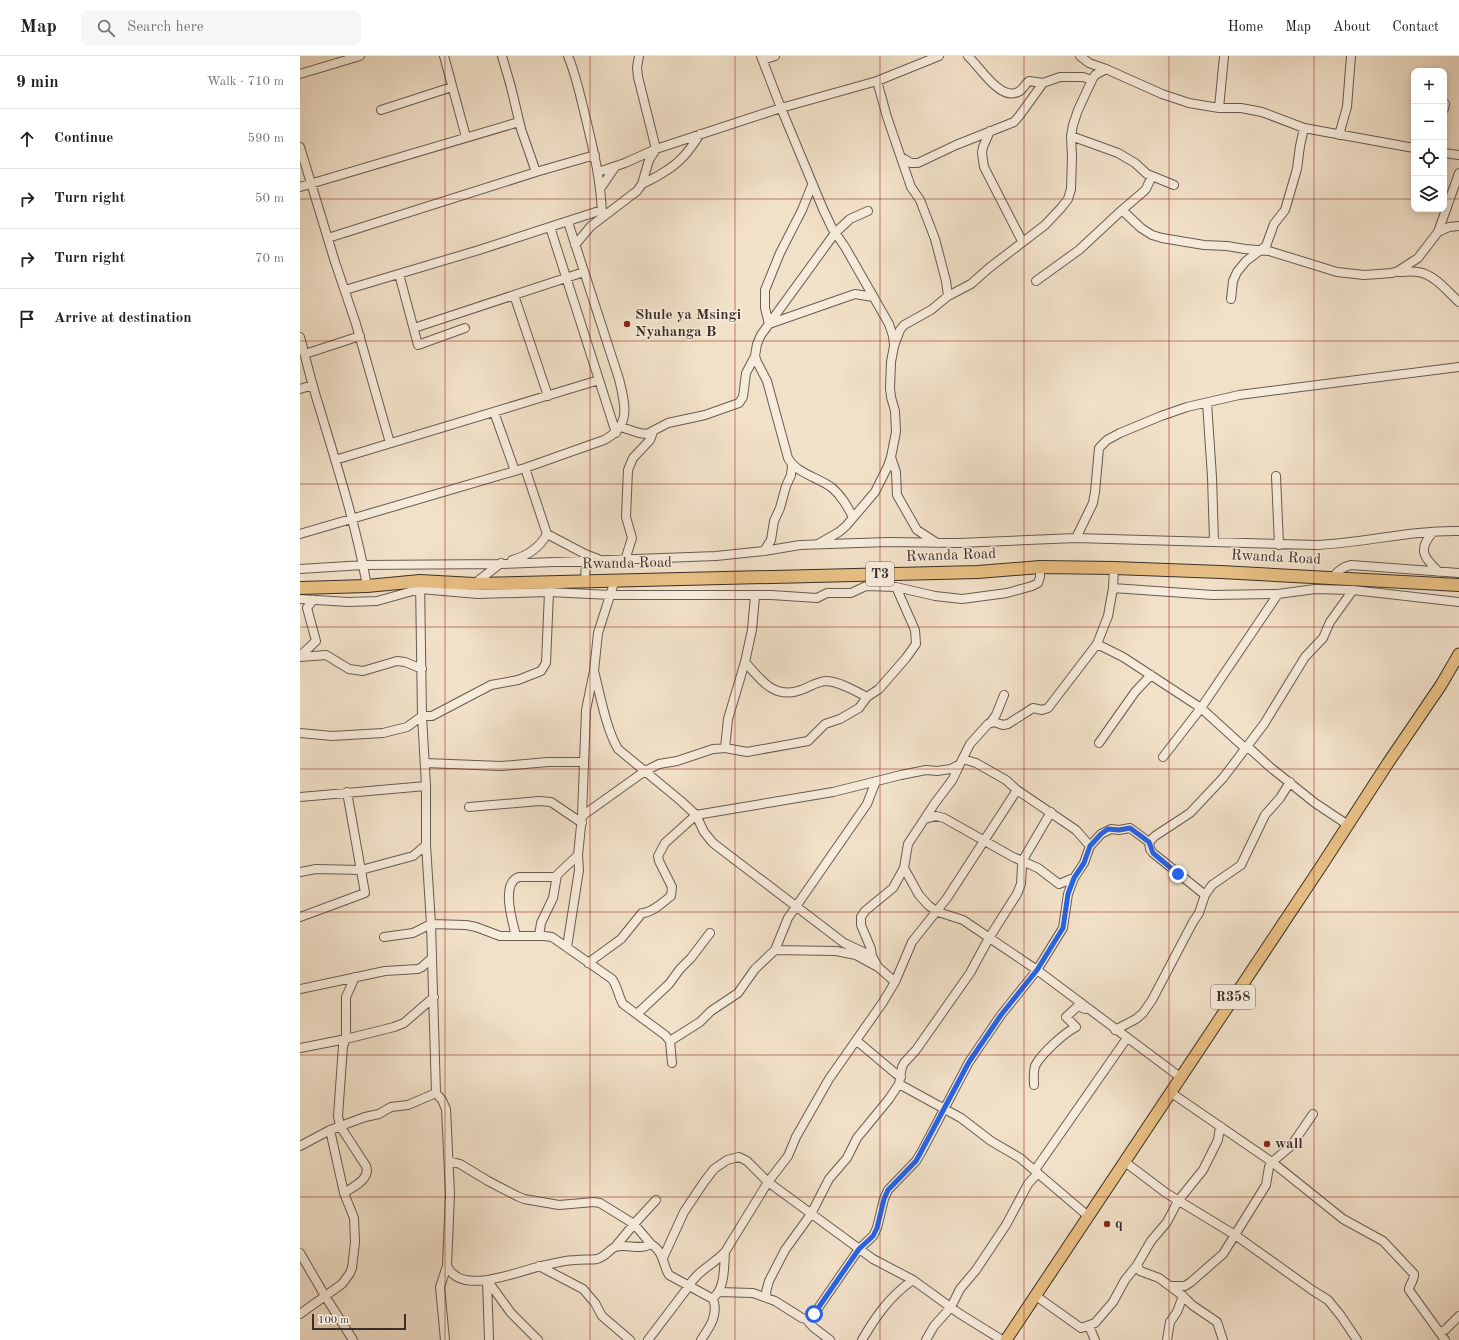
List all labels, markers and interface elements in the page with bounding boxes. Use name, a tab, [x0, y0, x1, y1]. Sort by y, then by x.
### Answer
search box	[81, 10, 361, 46]
icon: search	[95, 17, 117, 39]
text: Map	[20, 18, 57, 37]
text: Search here	[127, 20, 204, 35]
text: Home	[1228, 20, 1263, 34]
text: Map	[1285, 20, 1311, 34]
text: About	[1333, 20, 1370, 34]
text: Contact	[1392, 20, 1439, 34]
map controls	[1411, 68, 1447, 212]
button: +	[1411, 68, 1447, 104]
text: 9 min	[16, 74, 59, 91]
text: Walk · 710 m	[207, 75, 284, 88]
button: −	[1411, 104, 1447, 140]
icon: ahead	[16, 128, 38, 150]
text: Continue	[54, 131, 113, 146]
text: 590 m	[247, 132, 284, 145]
button: locate	[1411, 140, 1447, 176]
button: layers	[1411, 176, 1447, 212]
icon: right	[16, 188, 38, 210]
text: Turn right	[54, 191, 125, 206]
text: 50 m	[255, 192, 284, 205]
icon: right	[16, 248, 38, 270]
text: Turn right	[54, 251, 125, 266]
text: 70 m	[255, 252, 284, 265]
icon: arrive	[16, 308, 38, 330]
place label: Shule ya Msingi Nyahanga B	[635, 308, 741, 340]
text: Arrive at destination	[54, 311, 192, 326]
marker: Shule ya Msingi Nyahanga B	[622, 319, 632, 329]
street label: Rwanda Road	[906, 547, 997, 565]
street label: Rwanda Road	[1231, 548, 1322, 568]
street label: Rwanda Road	[582, 556, 672, 572]
road number: T3	[866, 562, 894, 586]
route end	[1169, 865, 1187, 883]
road number: R358	[1211, 985, 1255, 1009]
place label: wall	[1275, 1137, 1303, 1152]
marker: wall	[1262, 1139, 1272, 1149]
place label: q	[1115, 1217, 1123, 1232]
marker: q	[1102, 1219, 1112, 1229]
route start	[805, 1305, 823, 1323]
scale bar	[312, 1312, 406, 1331]
text: 100 m	[318, 1315, 349, 1326]

